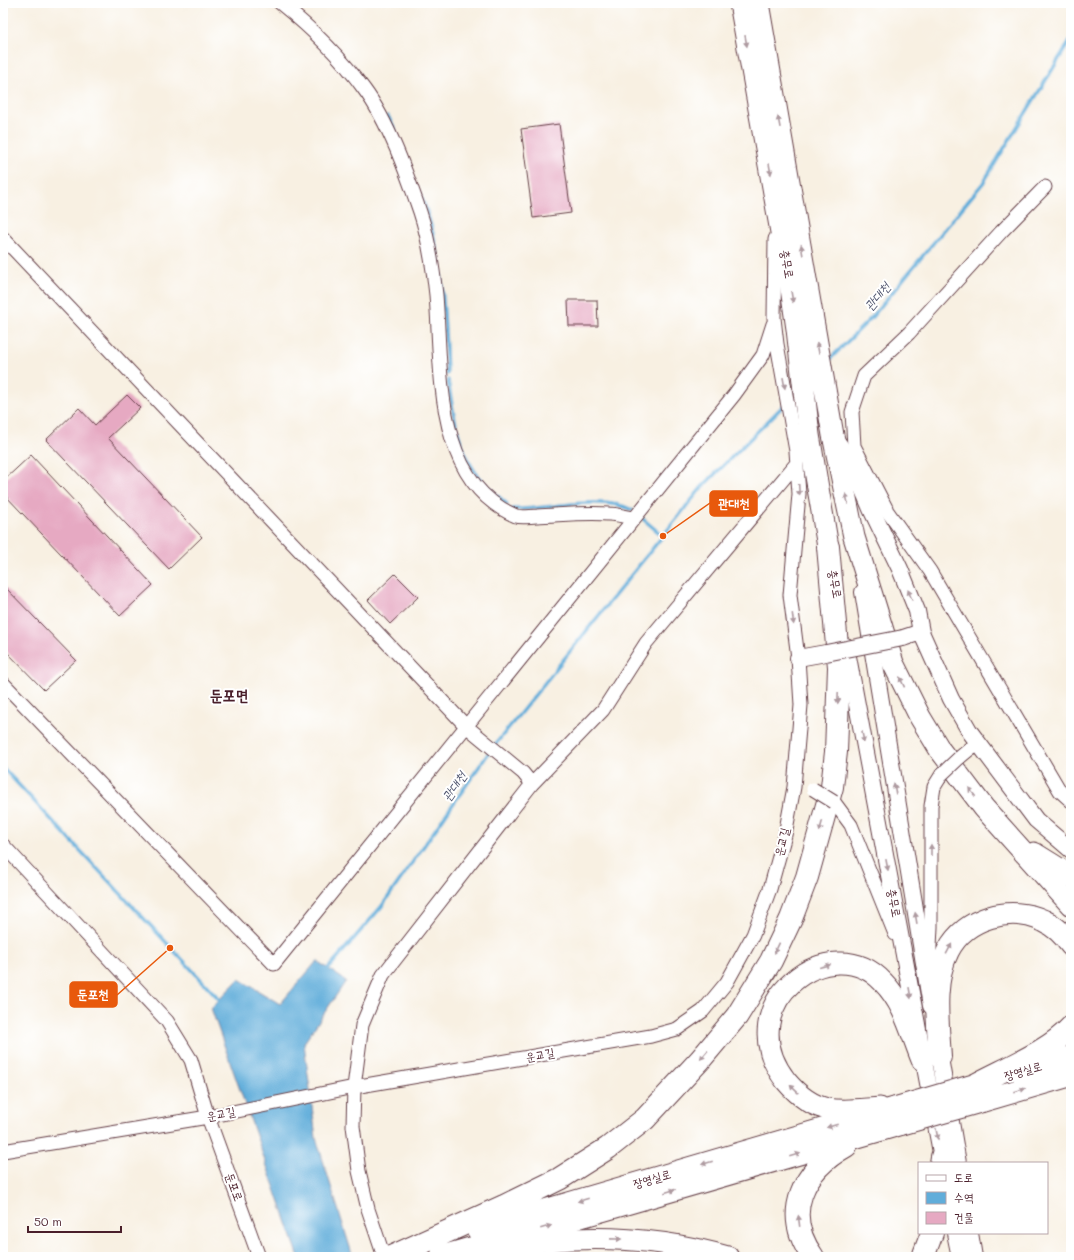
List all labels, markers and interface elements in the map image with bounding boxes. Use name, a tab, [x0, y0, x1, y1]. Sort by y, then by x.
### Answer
one-way arrow	[744, 35, 750, 48]
one-way arrow	[776, 116, 782, 128]
one-way arrow	[767, 163, 773, 175]
one-way arrow	[798, 244, 804, 256]
street label: 충무로	[778, 248, 798, 279]
water label: 관대천	[860, 277, 894, 313]
one-way arrow	[789, 291, 795, 303]
one-way arrow	[815, 342, 821, 354]
one-way arrow	[781, 376, 787, 389]
one-way arrow	[795, 484, 802, 496]
callout: 관대천	[710, 491, 757, 516]
one-way arrow	[843, 493, 849, 505]
text: 관대천	[718, 494, 750, 511]
street label: 충무로	[825, 568, 847, 600]
one-way arrow	[907, 589, 913, 601]
one-way arrow	[790, 613, 797, 625]
one-way arrow	[899, 677, 905, 688]
district label: 둔포면	[210, 684, 248, 705]
one-way arrow	[835, 692, 842, 704]
one-way arrow	[860, 731, 866, 743]
water label: 관대천	[438, 767, 470, 803]
one-way arrow	[892, 783, 898, 795]
one-way arrow	[967, 786, 976, 797]
one-way arrow	[818, 820, 824, 832]
street label: 운교길	[770, 825, 792, 858]
one-way arrow	[928, 843, 934, 856]
one-way arrow	[884, 859, 890, 871]
street label: 충무로	[884, 887, 906, 919]
one-way arrow	[913, 911, 919, 924]
one-way arrow	[774, 942, 780, 954]
one-way arrow	[946, 944, 953, 955]
one-way arrow	[818, 963, 831, 969]
callout: 둔포천	[70, 982, 117, 1007]
text: 둔포천	[77, 985, 109, 1002]
one-way arrow	[908, 987, 914, 999]
street label: 운교길	[524, 1044, 556, 1064]
one-way arrow	[700, 1050, 709, 1060]
street label: 장영실로	[1002, 1057, 1043, 1083]
one-way arrow	[789, 1084, 799, 1094]
one-way arrow	[1014, 1087, 1026, 1093]
street label: 운교길	[205, 1102, 237, 1124]
one-way arrow	[826, 1123, 838, 1129]
one-way arrow	[935, 1128, 941, 1140]
one-way arrow	[790, 1152, 802, 1158]
one-way arrow	[701, 1160, 713, 1166]
legend	[918, 1162, 1048, 1234]
street label: 장영실로	[631, 1165, 672, 1191]
text: 도로	[954, 1169, 973, 1185]
street label: 둔포로	[222, 1170, 247, 1203]
one-way arrow	[665, 1188, 677, 1194]
text: 수역	[954, 1189, 974, 1205]
one-way arrow	[576, 1197, 588, 1203]
scale bar	[28, 1208, 121, 1234]
text: 건물	[954, 1209, 974, 1225]
text: 50 m	[34, 1213, 62, 1229]
one-way arrow	[796, 1215, 802, 1227]
one-way arrow	[540, 1224, 552, 1230]
one-way arrow	[610, 1236, 623, 1242]

